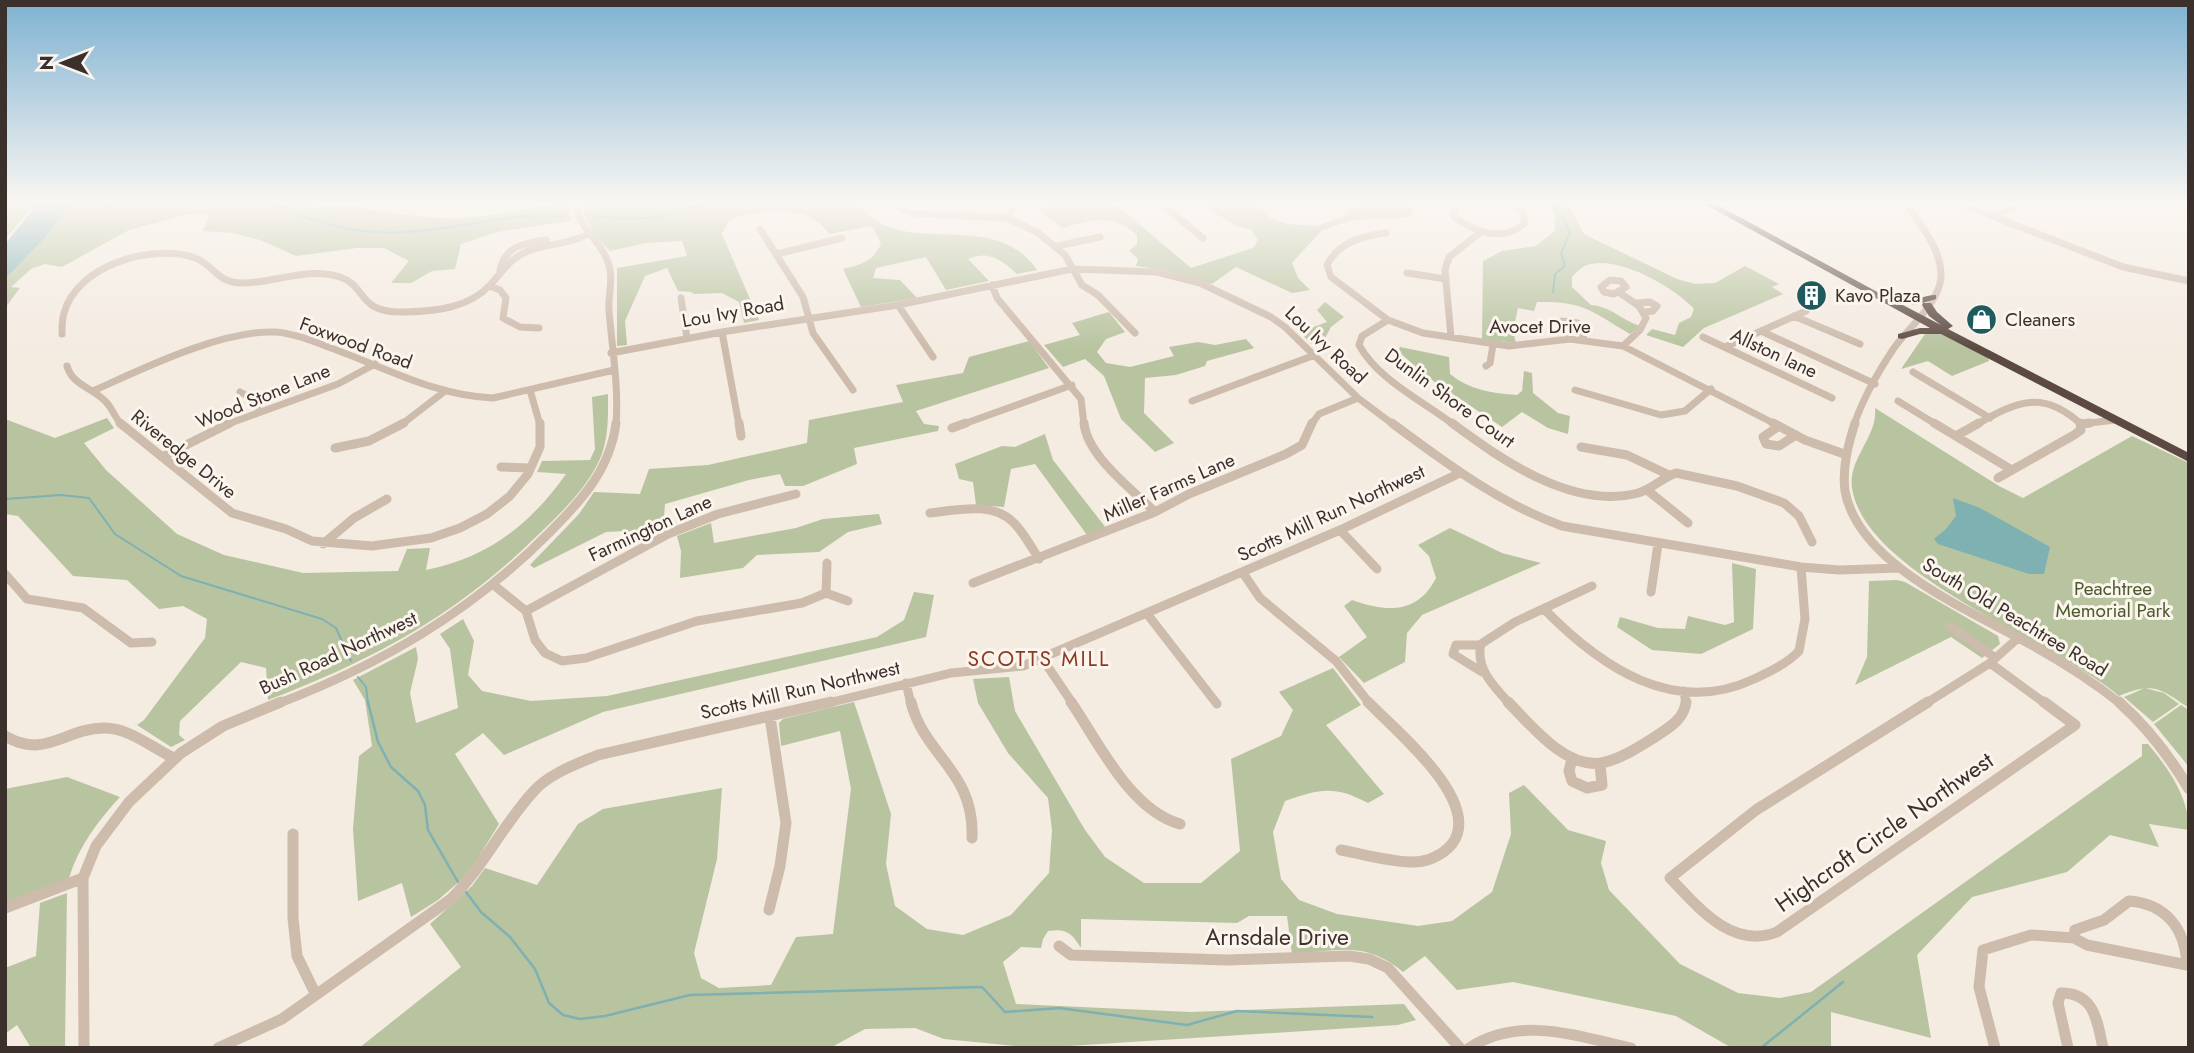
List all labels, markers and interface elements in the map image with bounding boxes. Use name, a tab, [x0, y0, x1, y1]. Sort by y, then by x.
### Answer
north arrow	[28, 28, 98, 98]
text: N	[33, 55, 60, 71]
building icon: Kavo Plaza	[1795, 278, 1829, 312]
place label: Kavo Plaza	[1835, 282, 1921, 309]
street label: Lou Ivy Road	[680, 290, 786, 334]
street label: Lou Ivy Road	[1279, 300, 1373, 390]
shop icon: Cleaners	[1965, 302, 1999, 336]
place label: Cleaners	[2005, 306, 2076, 333]
street label: Foxwood Road	[296, 310, 416, 376]
street label: Avocet Drive	[1489, 313, 1591, 340]
street label: Allston lane	[1726, 321, 1822, 385]
street label: Dunlin Shore Court	[1379, 342, 1521, 455]
street label: Wood Stone Lane	[192, 357, 334, 435]
street label: Riveredge Drive	[125, 403, 243, 505]
street label: Miller Farms Lane	[1099, 446, 1239, 528]
street label: Scotts Mill Run Northwest	[1233, 457, 1430, 568]
street label: Farmington Lane	[584, 488, 716, 568]
street label: South Old Peachtree Road	[1917, 551, 2113, 683]
park label: Peachtree Memorial Park	[2056, 575, 2171, 624]
street label: Bush Road Northwest	[255, 604, 422, 701]
district label: SCOTTS MILL	[968, 644, 1110, 674]
street label: Scotts Mill Run Northwest	[698, 654, 903, 726]
street label: Highcroft Circle Northwest	[1768, 743, 2001, 920]
street label: Arnsdale Drive	[1205, 920, 1349, 954]

